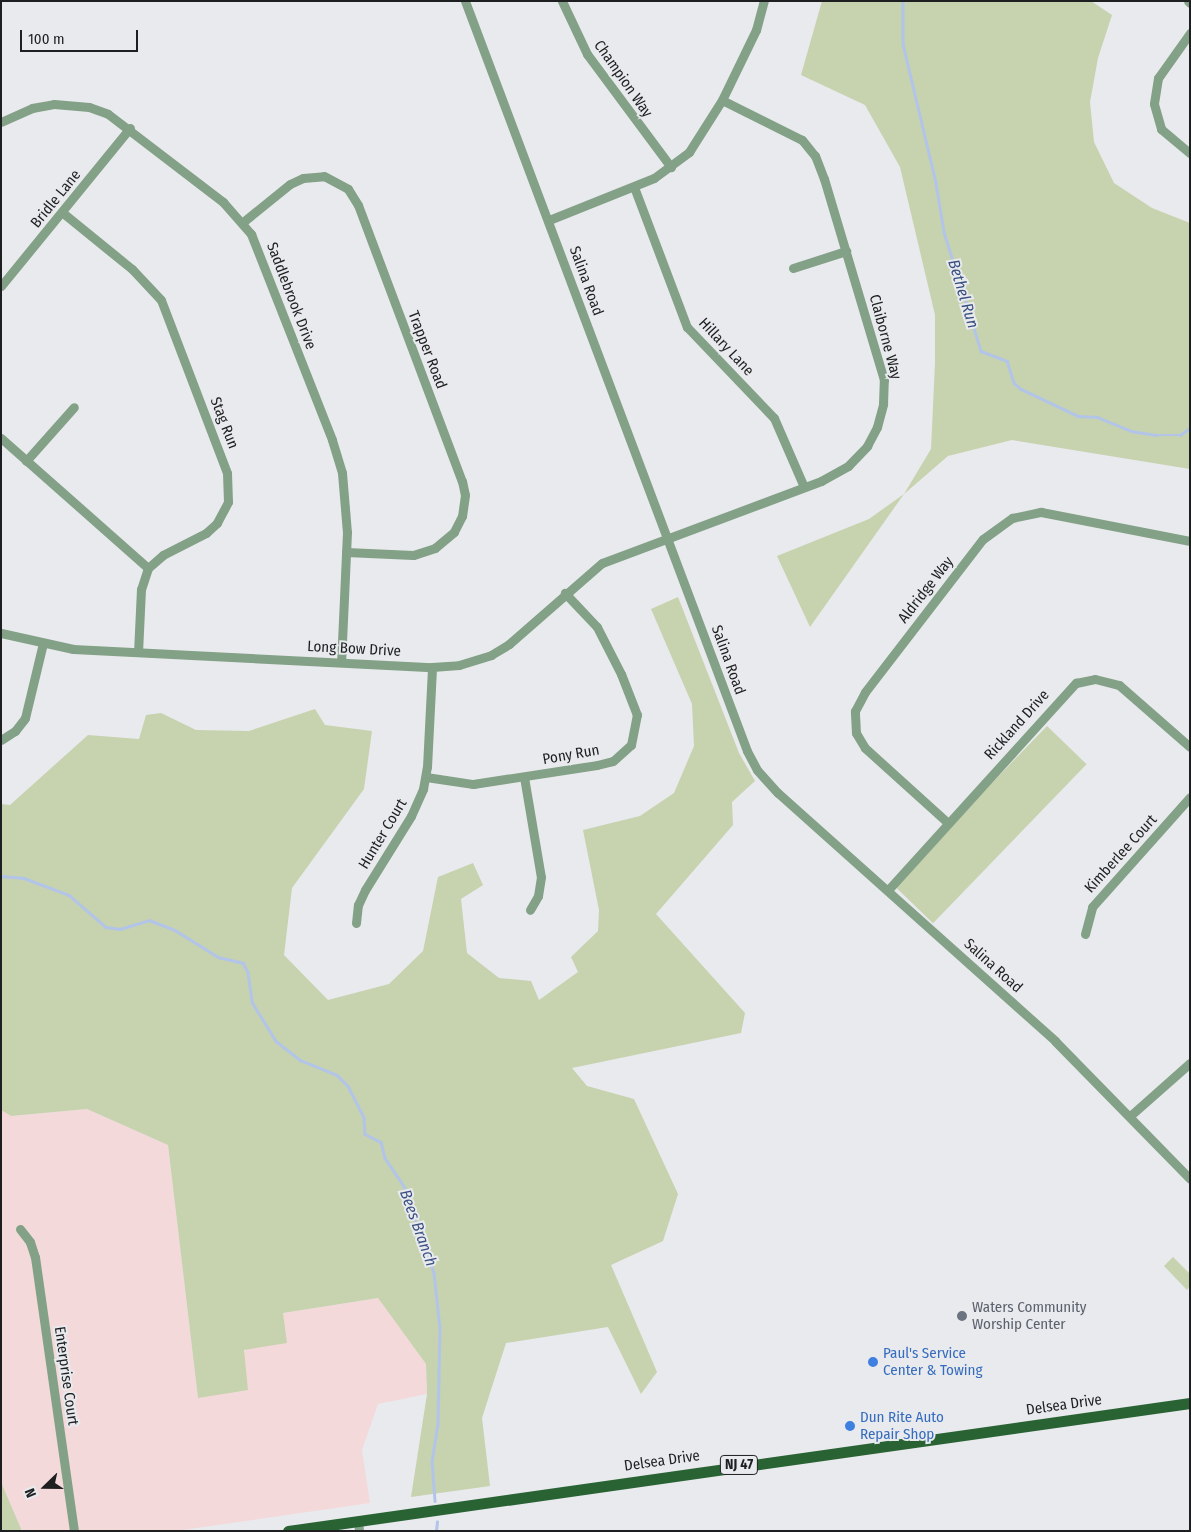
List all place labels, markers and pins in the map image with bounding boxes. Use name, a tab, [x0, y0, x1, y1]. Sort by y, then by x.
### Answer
place label: Waters Community Worship Center	[972, 1298, 1087, 1333]
marker: Waters Community Worship Center	[956, 1310, 968, 1322]
place label: Paul's Service Center & Towing	[883, 1344, 983, 1379]
marker: Paul's Service Center & Towing	[867, 1356, 879, 1368]
place label: Dun Rite Auto Repair Shop	[860, 1408, 944, 1443]
marker: Dun Rite Auto Repair Shop	[844, 1420, 856, 1432]

